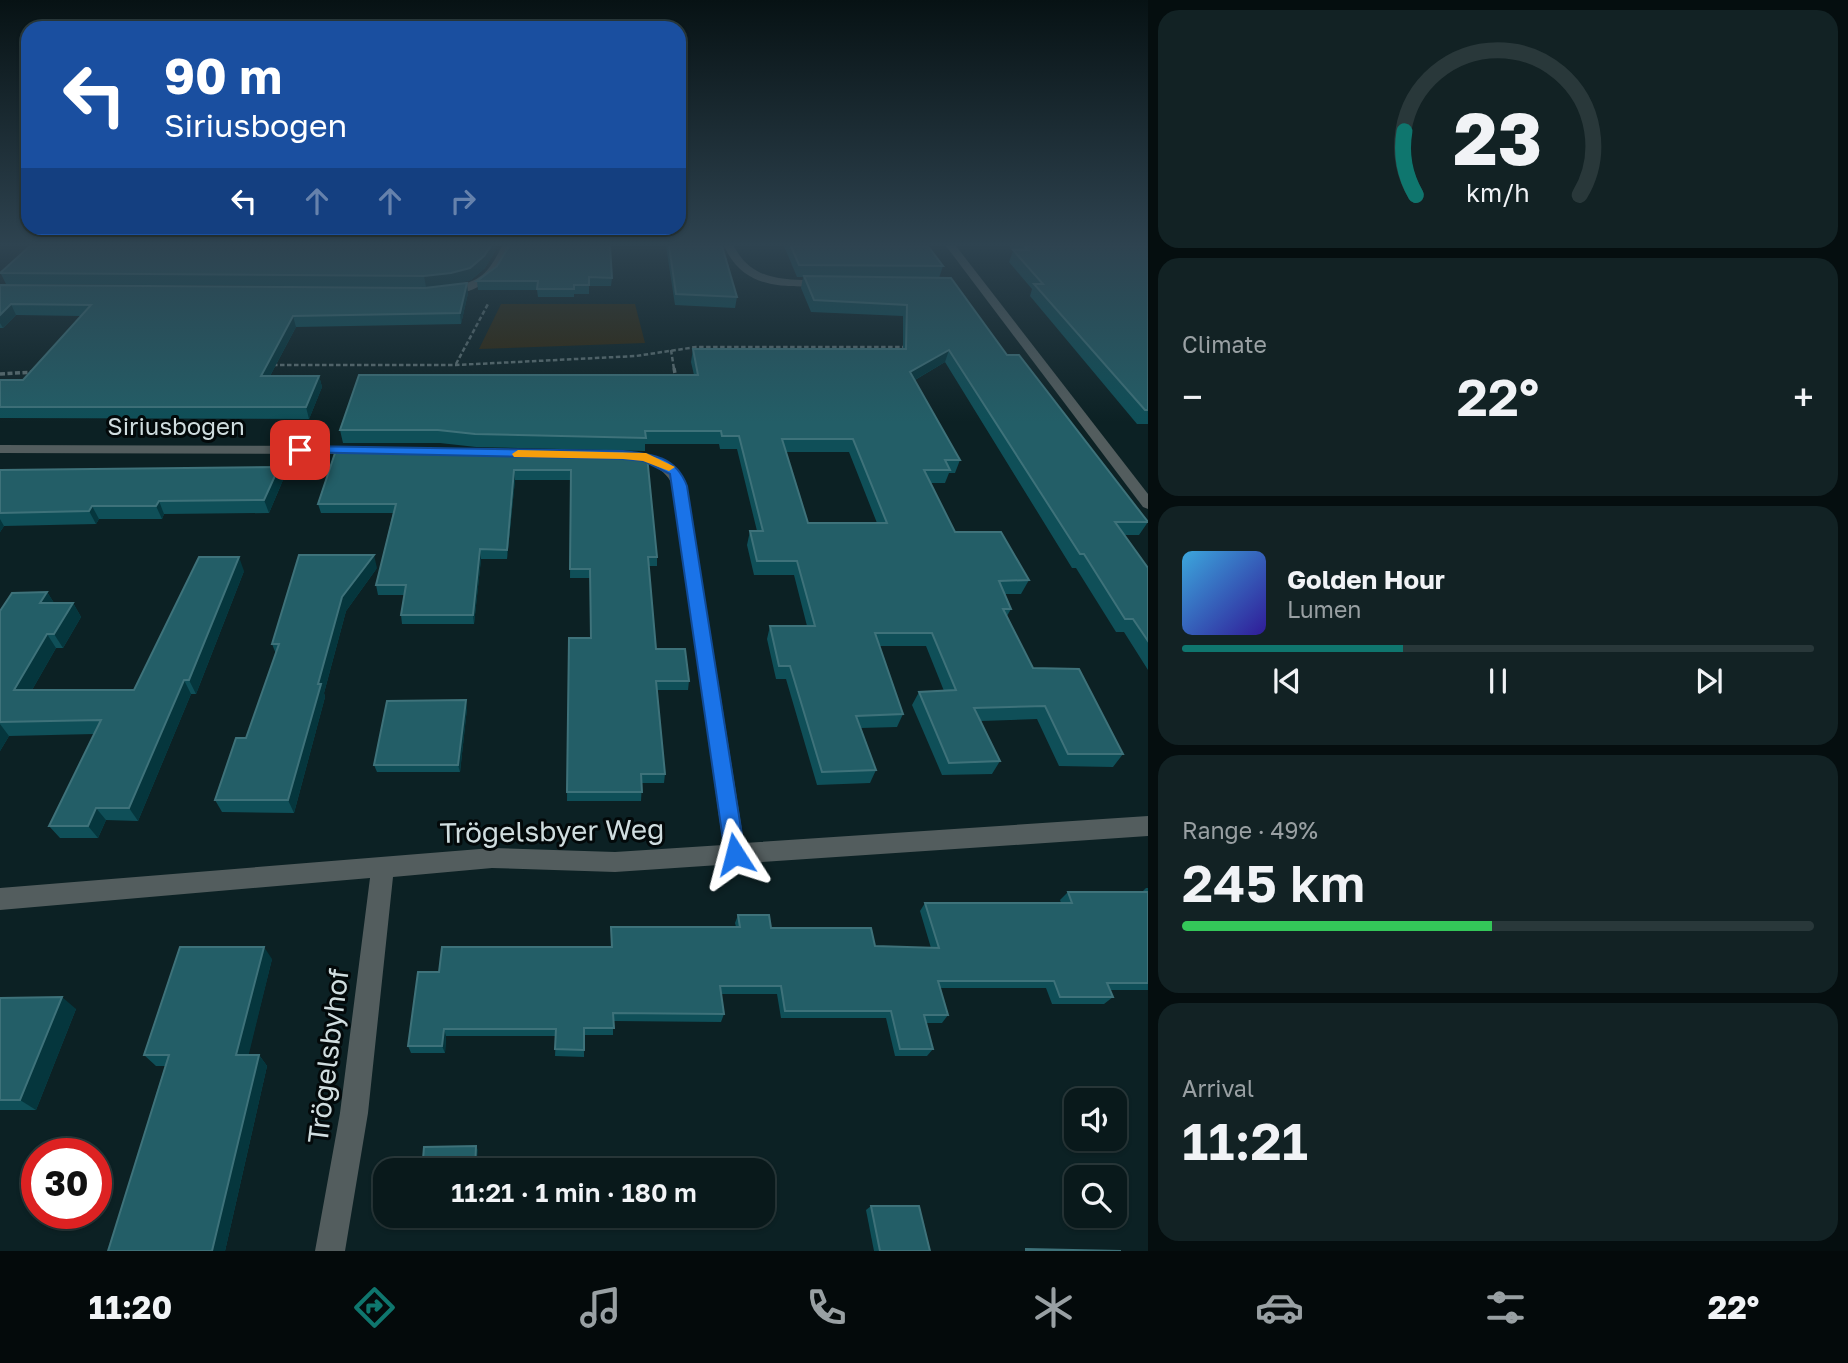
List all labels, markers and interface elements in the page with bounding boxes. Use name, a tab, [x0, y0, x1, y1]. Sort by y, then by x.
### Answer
text: 90 m	[164, 46, 282, 105]
icon: left	[49, 49, 140, 140]
text: 23	[1454, 94, 1542, 181]
text: Siriusbogen	[164, 106, 347, 144]
text: km/h	[1466, 177, 1530, 208]
icon: left	[225, 182, 263, 220]
icon: ahead	[298, 182, 336, 220]
icon: ahead	[371, 182, 409, 220]
icon: right	[444, 182, 482, 220]
text: Climate	[1182, 330, 1267, 358]
text: 22°	[1457, 365, 1539, 427]
text: −	[1182, 374, 1203, 419]
text: +	[1793, 374, 1814, 419]
street label: Siriusbogen	[107, 411, 245, 440]
pin	[270, 420, 330, 480]
icon: arrive	[281, 431, 319, 469]
text: Golden Hour	[1287, 564, 1445, 595]
text: Lumen	[1287, 595, 1361, 623]
icon: previous	[1268, 662, 1306, 700]
icon: pause	[1479, 662, 1517, 700]
icon: next	[1690, 662, 1728, 700]
street label: Trögelsbyer Weg	[439, 812, 665, 849]
text: Range · 49%	[1182, 816, 1318, 844]
position arrow	[698, 817, 772, 891]
text: 245 km	[1182, 851, 1365, 913]
street label: Trögelsbyhof	[300, 967, 355, 1145]
text: Arrival	[1182, 1074, 1254, 1102]
map controls	[1064, 1088, 1127, 1228]
button: sound	[1064, 1088, 1127, 1151]
text: 11:21	[1182, 1109, 1308, 1171]
speed limit sign: 30	[21, 1138, 112, 1229]
button: search	[1064, 1165, 1127, 1228]
text: 11:21 · 1 min · 180 m	[451, 1177, 697, 1208]
icon: directions	[350, 1283, 399, 1332]
icon: music	[576, 1283, 625, 1332]
icon: phone	[802, 1283, 851, 1332]
icon: climate	[1029, 1283, 1078, 1332]
icon: car	[1255, 1283, 1304, 1332]
icon: filters	[1481, 1283, 1530, 1332]
text: 11:20	[89, 1288, 172, 1326]
text: 22°	[1708, 1288, 1759, 1326]

